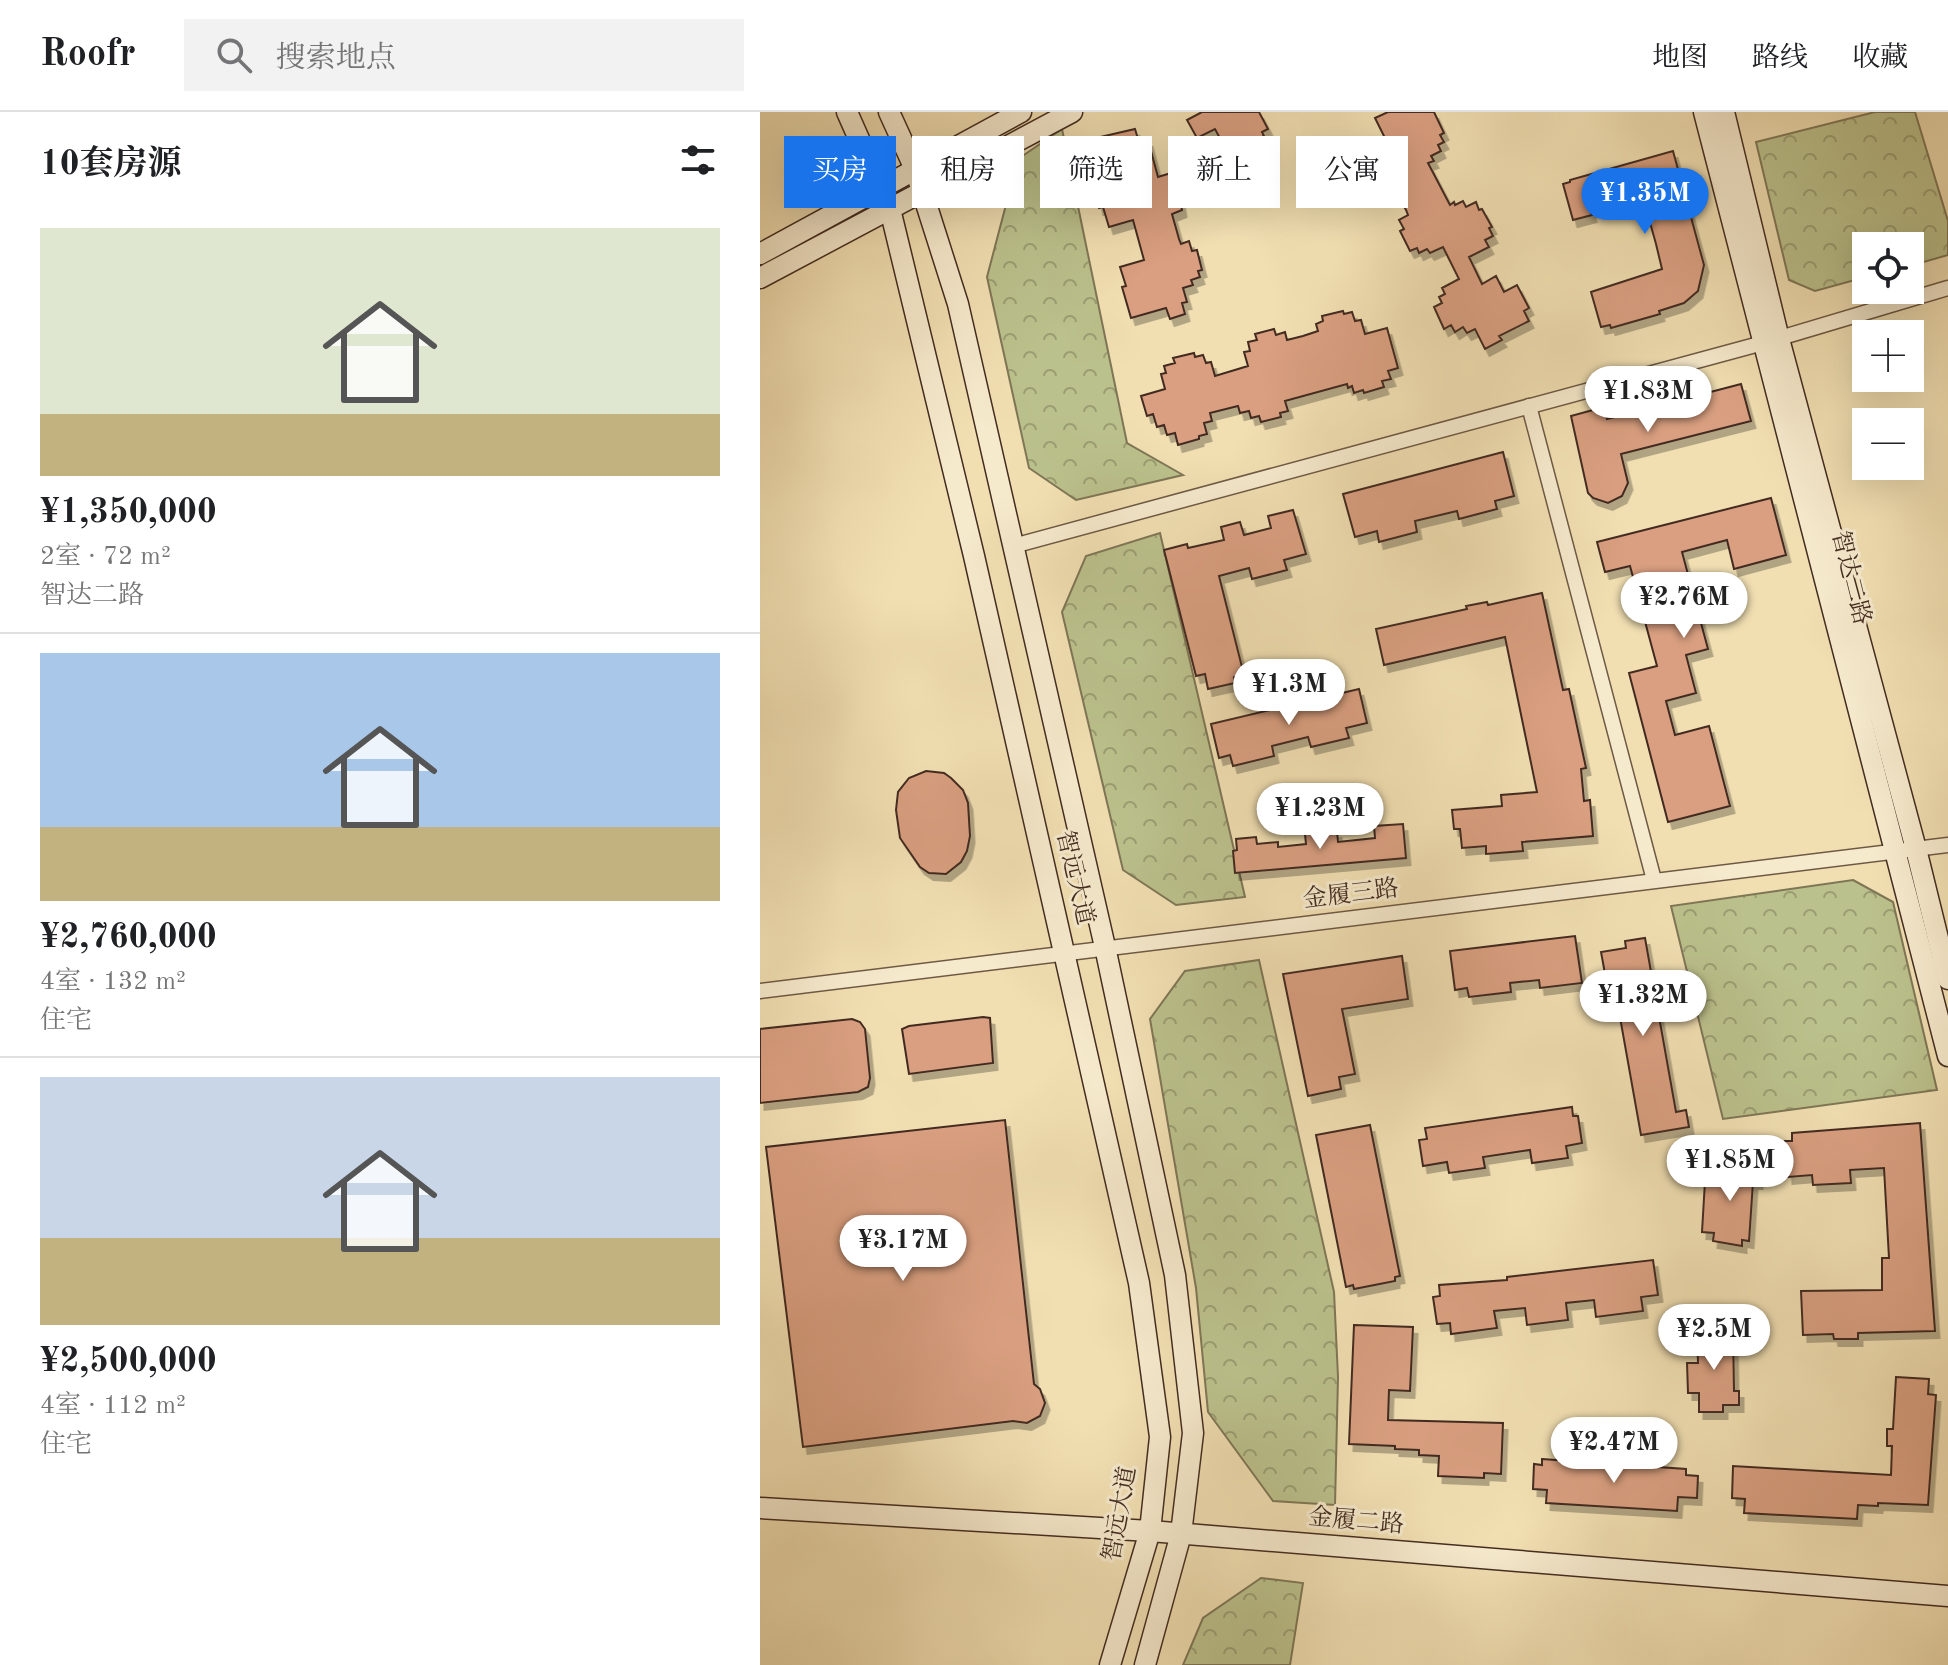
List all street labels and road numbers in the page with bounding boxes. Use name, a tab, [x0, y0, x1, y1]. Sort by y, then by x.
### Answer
street label: 智达二路	[1827, 528, 1876, 627]
street label: 智远大道	[1052, 828, 1099, 927]
street label: 金履三路	[1302, 874, 1400, 913]
street label: 智远大道	[1098, 1464, 1141, 1563]
street label: 金履二路	[1307, 1503, 1405, 1538]

